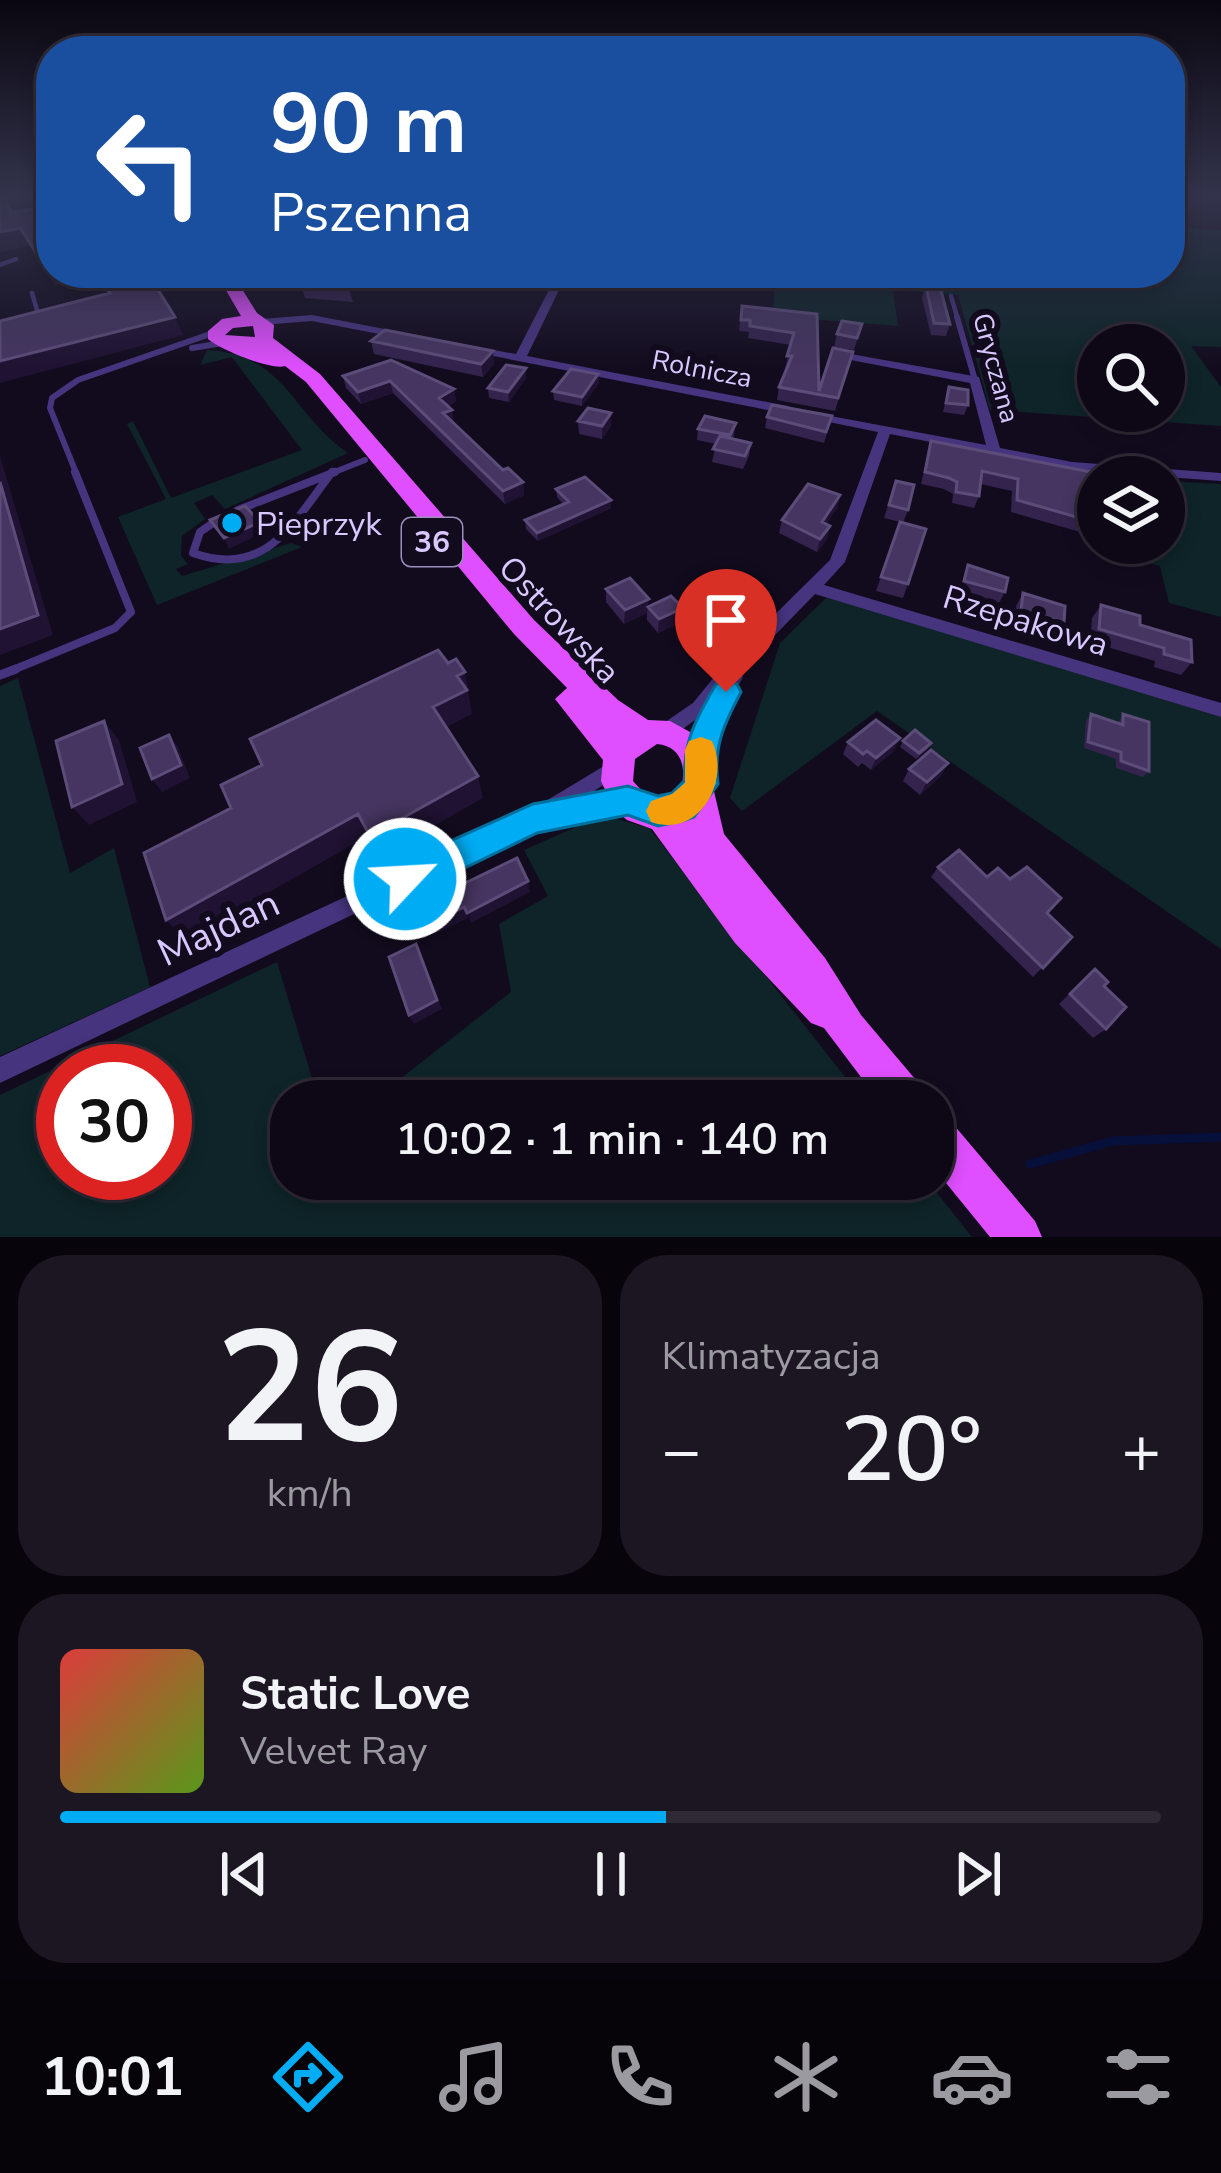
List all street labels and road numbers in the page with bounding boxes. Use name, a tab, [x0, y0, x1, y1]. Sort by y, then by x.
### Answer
street label: Gryczana	[963, 309, 1028, 427]
street label: Rolnicza	[649, 342, 755, 397]
road number: 36	[402, 518, 462, 566]
street label: Ostrowska	[488, 546, 630, 694]
street label: Rzepakowa	[938, 575, 1114, 668]
street label: Majdan	[149, 877, 288, 980]

